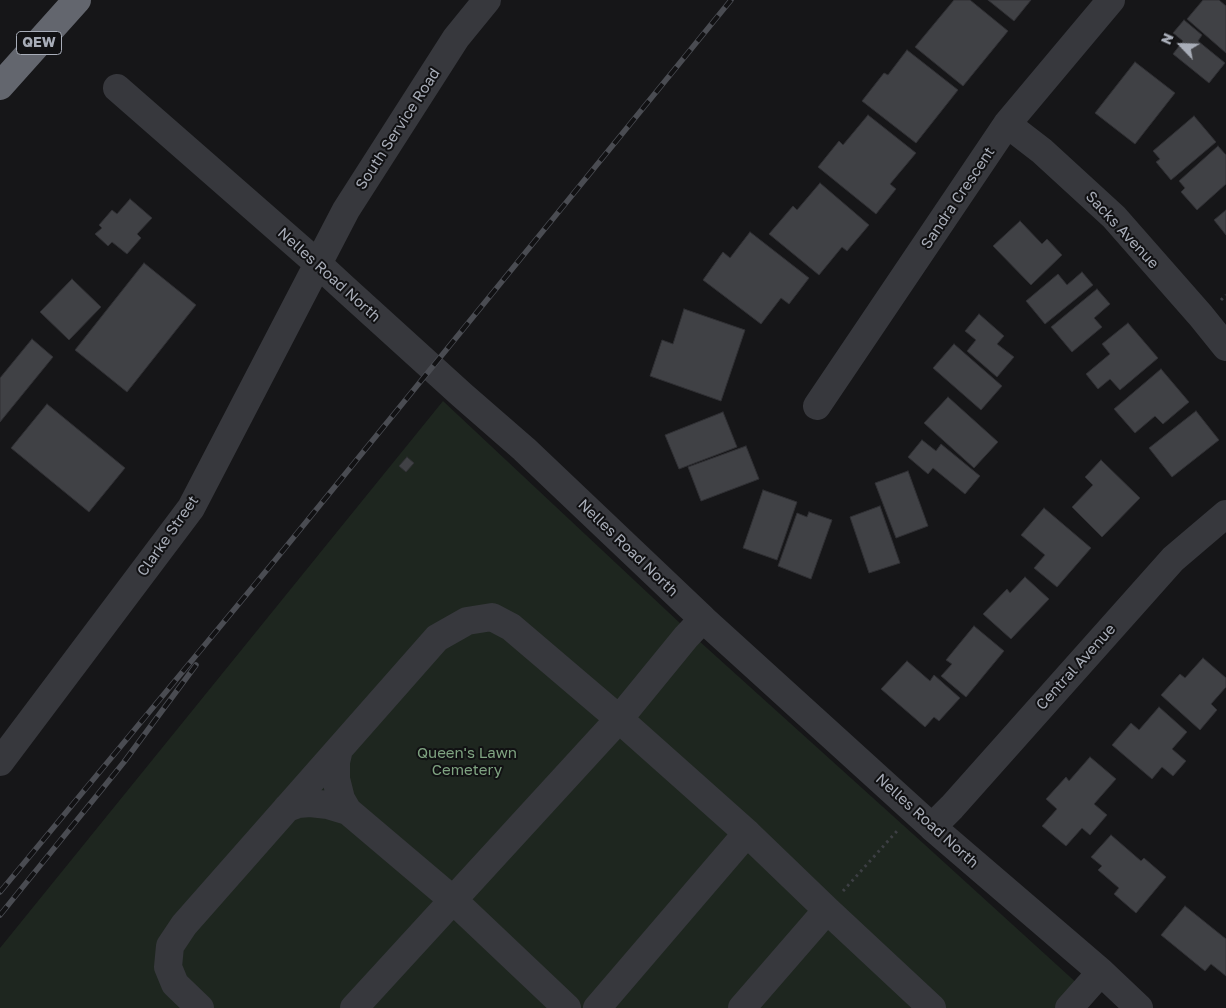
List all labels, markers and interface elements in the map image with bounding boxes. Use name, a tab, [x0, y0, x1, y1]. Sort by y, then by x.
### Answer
north arrow	[1156, 20, 1206, 70]
text: N	[1157, 30, 1177, 47]
road number: QEW	[16, 32, 62, 54]
street label: South Service Road	[352, 65, 444, 193]
street label: Sandra Crescent	[917, 144, 999, 252]
street label: Sacks Avenue	[1082, 188, 1162, 272]
street label: Nelles Road North	[274, 224, 384, 326]
street label: Clarke Street	[134, 492, 202, 580]
street label: Nelles Road North	[574, 496, 682, 600]
street label: Central Avenue	[1033, 620, 1119, 714]
park label: Queen's Lawn Cemetery	[417, 744, 517, 779]
street label: Nelles Road North	[872, 770, 982, 872]

